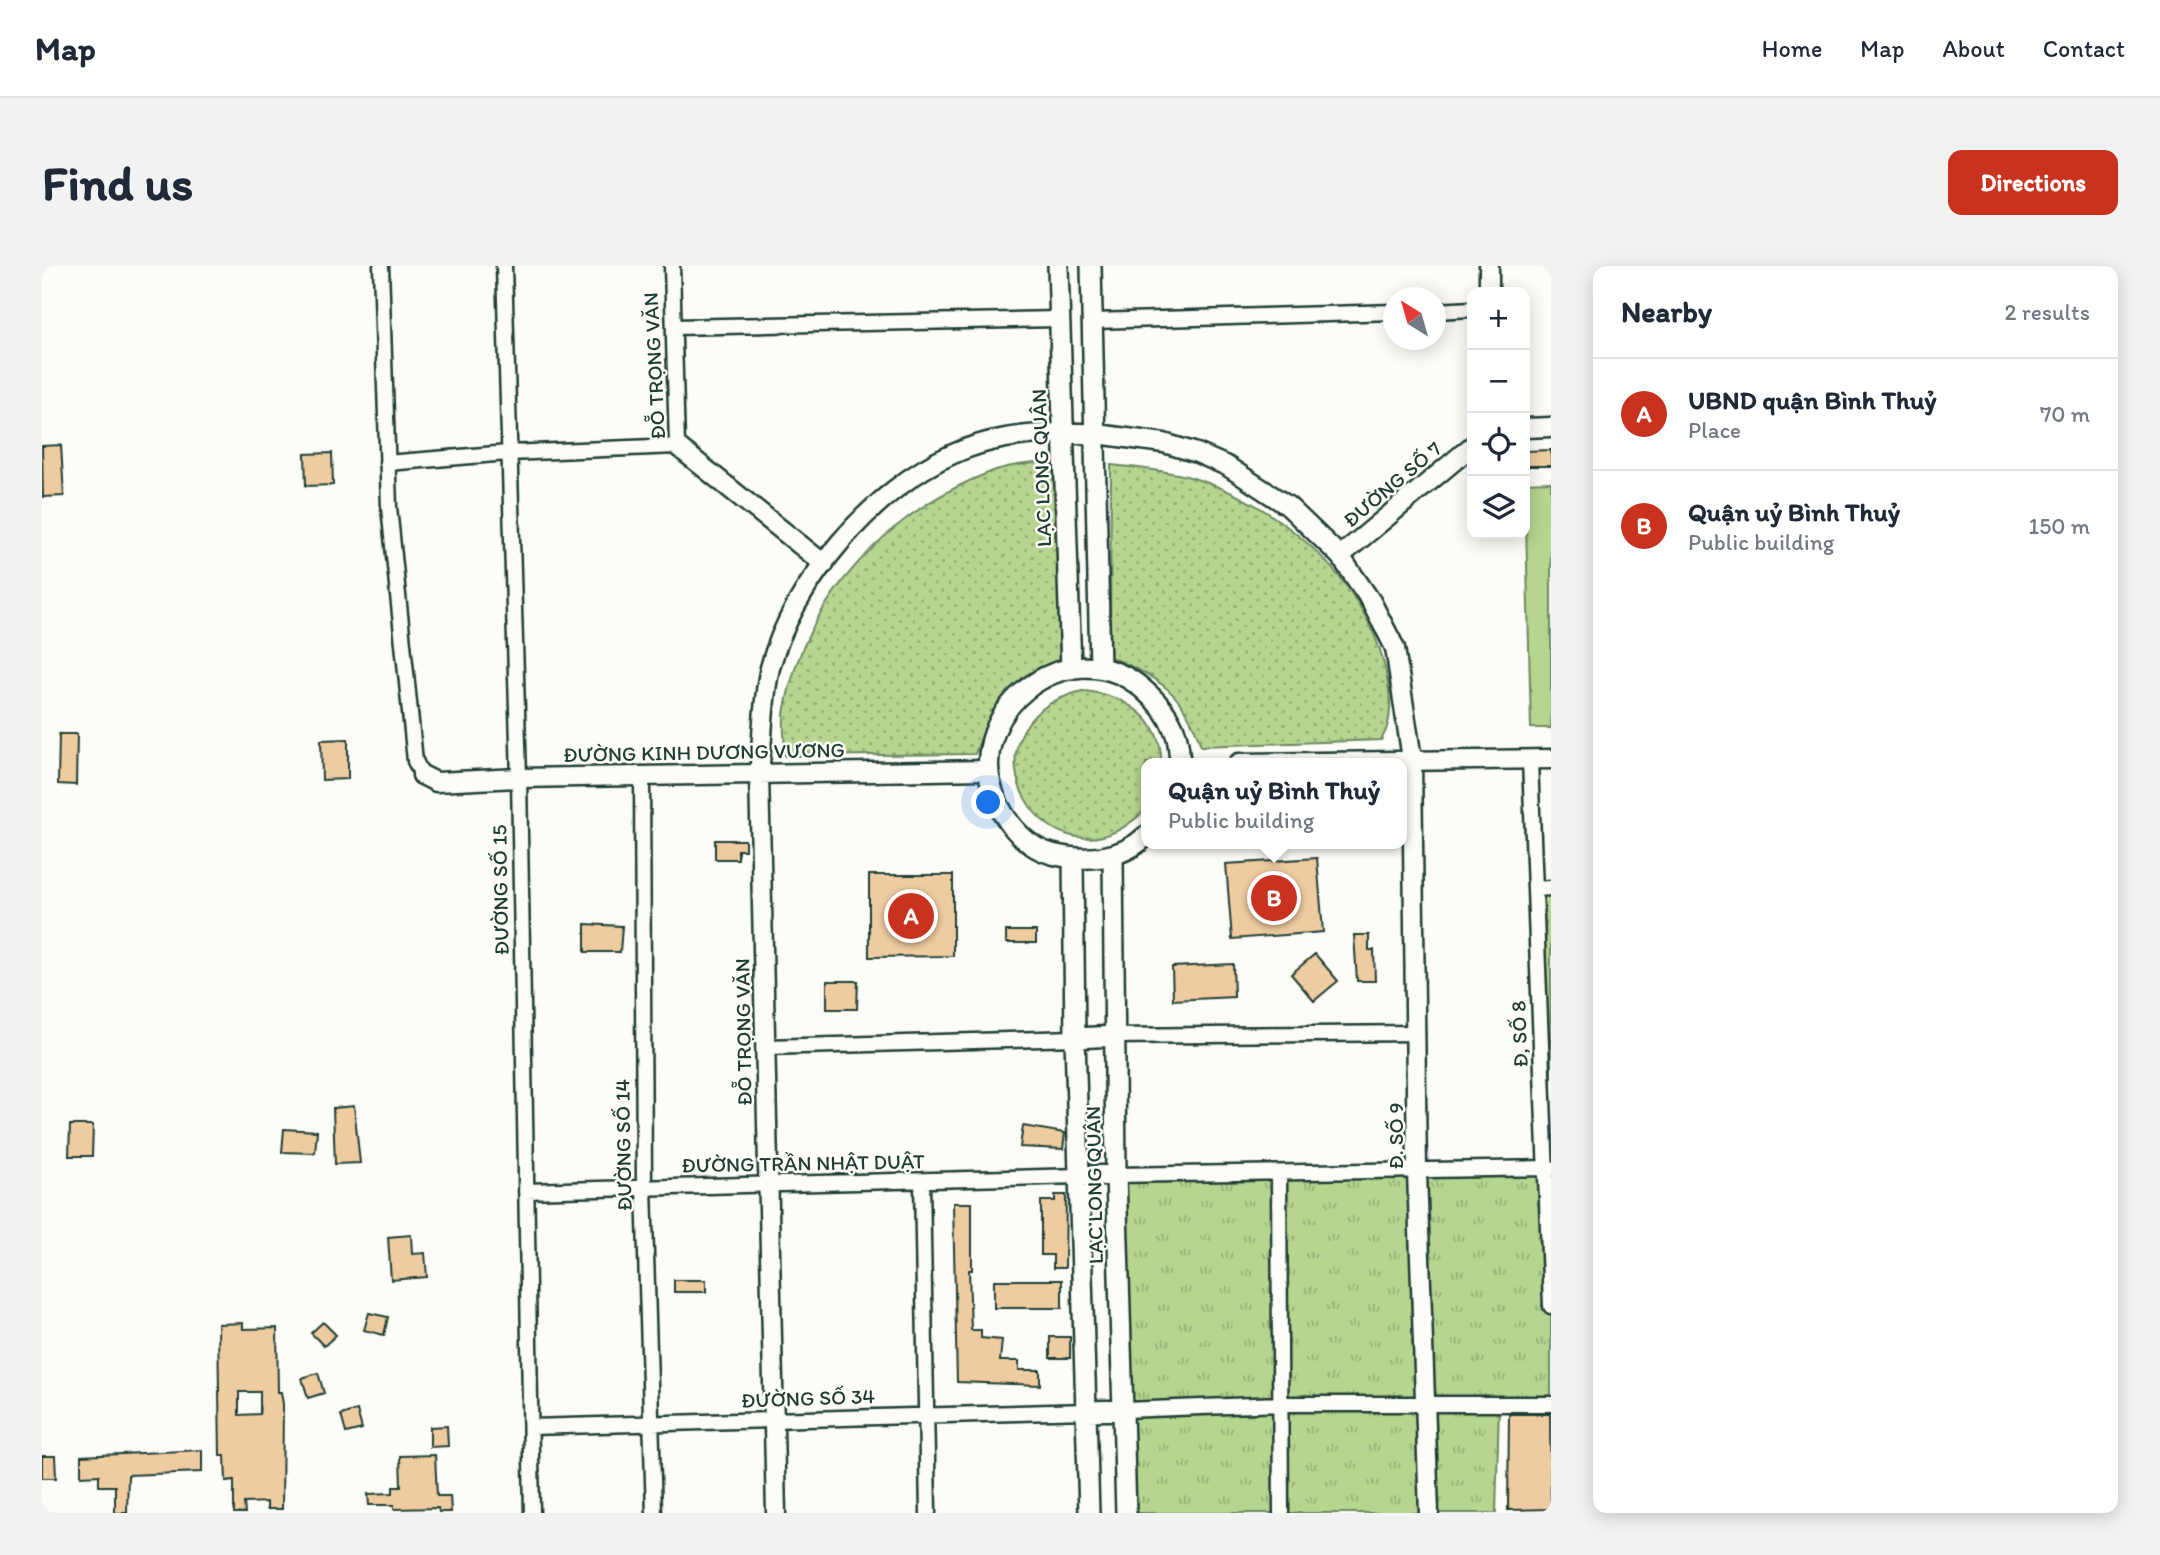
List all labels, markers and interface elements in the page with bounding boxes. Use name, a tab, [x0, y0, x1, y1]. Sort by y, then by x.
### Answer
text: Map	[35, 29, 96, 68]
text: Home	[1762, 34, 1822, 63]
text: Map	[1860, 34, 1904, 63]
text: About	[1942, 34, 2005, 63]
text: Contact	[2043, 34, 2125, 63]
button: Directions	[1948, 150, 2118, 215]
text: Find us	[42, 153, 193, 212]
north arrow	[1383, 287, 1446, 350]
map controls	[1467, 287, 1530, 539]
button: +	[1467, 287, 1530, 350]
street label: ĐỖ TRỌNG VĂN	[637, 292, 670, 440]
text: Nearby	[1621, 293, 1712, 330]
text: 2 results	[2004, 298, 2090, 326]
button: −	[1467, 350, 1530, 413]
text: UBND quận Bình Thuỷ	[1688, 384, 1937, 416]
street label: LẠC LONG QUÂN	[1026, 388, 1056, 548]
text: A	[1637, 400, 1651, 428]
text: 70 m	[2040, 400, 2090, 428]
button: locate	[1467, 413, 1530, 476]
text: Place	[1688, 416, 1741, 444]
street label: ĐƯỜNG SỐ 7	[1338, 436, 1446, 532]
button: layers	[1467, 476, 1530, 539]
text: Quận uỷ Bình Thuỷ	[1688, 496, 1900, 528]
text: B	[1637, 512, 1651, 540]
text: 150 m	[2029, 512, 2090, 540]
text: Public building	[1688, 528, 1834, 556]
street label: ĐƯỜNG KINH DƯƠNG VƯƠNG	[563, 737, 845, 767]
popup	[1141, 758, 1407, 849]
text: Quận uỷ Bình Thuỷ	[1168, 774, 1380, 806]
your location	[971, 785, 1005, 819]
text: Public building	[1168, 806, 1314, 834]
street label: ĐƯỜNG SỐ 15	[486, 824, 514, 956]
pin: B	[1251, 872, 1297, 924]
pin: A	[888, 890, 934, 942]
street label: ĐỖ TRỌNG VĂN	[728, 958, 757, 1106]
street label: Đ, SỐ 8	[1505, 1000, 1533, 1068]
street label: ĐƯỜNG SỐ 14	[609, 1078, 637, 1211]
street label: Đ. SỐ 9	[1383, 1103, 1408, 1169]
street label: LẠC LONG QUÂN	[1080, 1106, 1108, 1264]
street label: ĐƯỜNG TRẦN NHẬT DUẬT	[681, 1148, 925, 1178]
street label: ĐƯỜNG SỐ 34	[741, 1383, 876, 1413]

